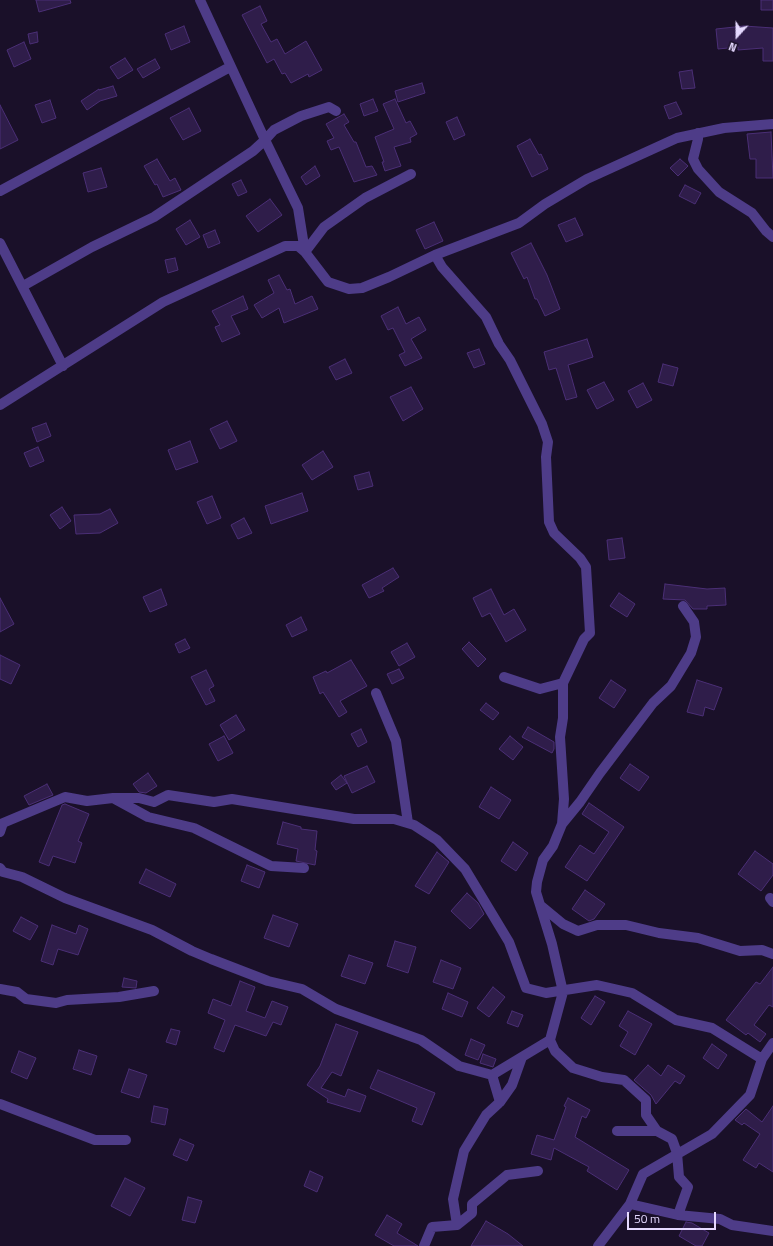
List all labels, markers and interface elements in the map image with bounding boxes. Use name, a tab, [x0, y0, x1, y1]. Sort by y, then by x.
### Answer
north arrow	[717, 16, 757, 56]
text: N	[726, 38, 739, 56]
scale bar	[629, 1204, 718, 1230]
text: 50 m	[634, 1209, 660, 1228]

